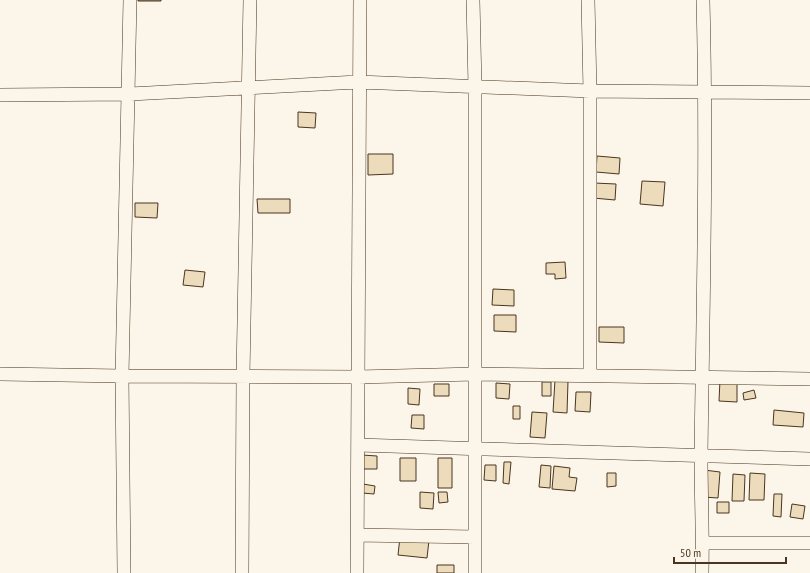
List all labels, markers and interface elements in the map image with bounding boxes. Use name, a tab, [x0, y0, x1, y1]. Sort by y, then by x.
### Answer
scale bar	[674, 539, 786, 565]
text: 50 m	[680, 545, 701, 560]

